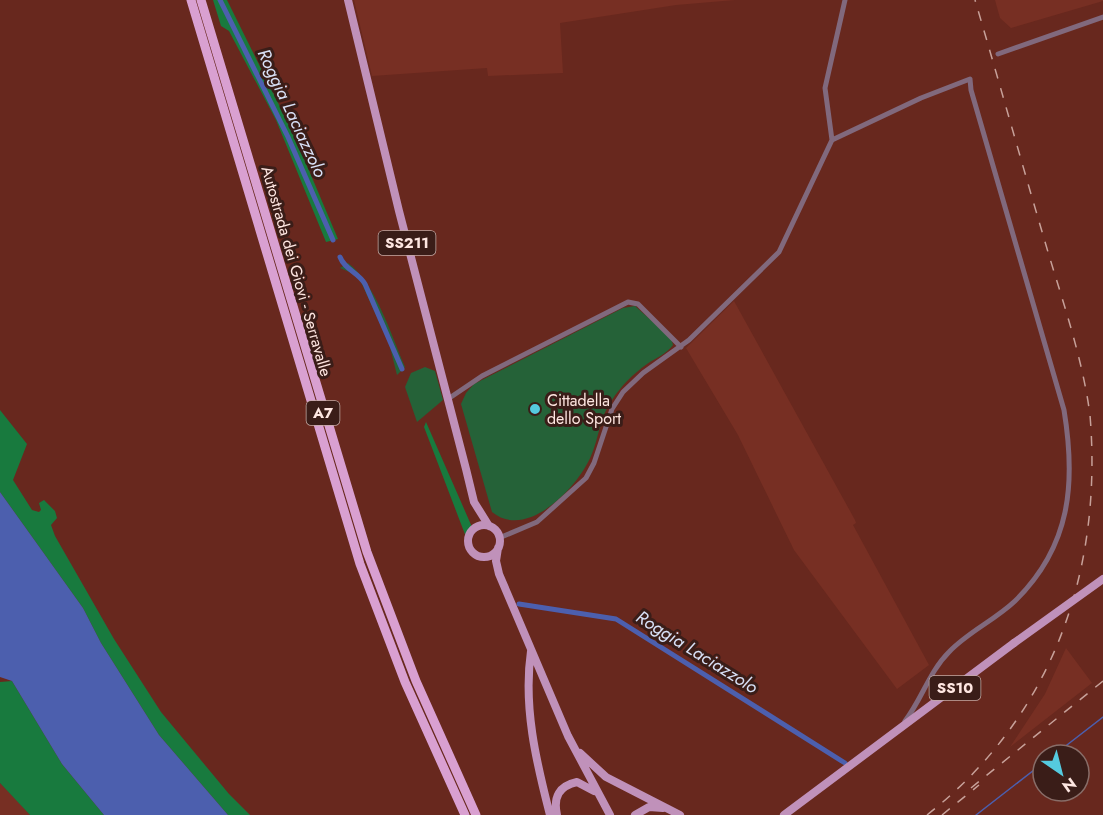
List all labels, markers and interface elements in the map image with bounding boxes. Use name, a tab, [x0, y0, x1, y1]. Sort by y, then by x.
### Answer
water label: Roggia Laciazzolo	[251, 44, 333, 182]
street label: Autostrada dei Giovi - Serravalle	[255, 163, 338, 379]
road number: SS211	[378, 231, 436, 255]
place label: Cittadella dello Sport	[547, 389, 621, 430]
road number: A7	[306, 401, 340, 425]
marker: Cittadella dello Sport	[528, 402, 542, 416]
water label: Roggia Laciazzolo	[631, 604, 763, 700]
road number: SS10	[930, 676, 980, 700]
north arrow	[1031, 743, 1091, 803]
text: N	[1058, 772, 1081, 798]

